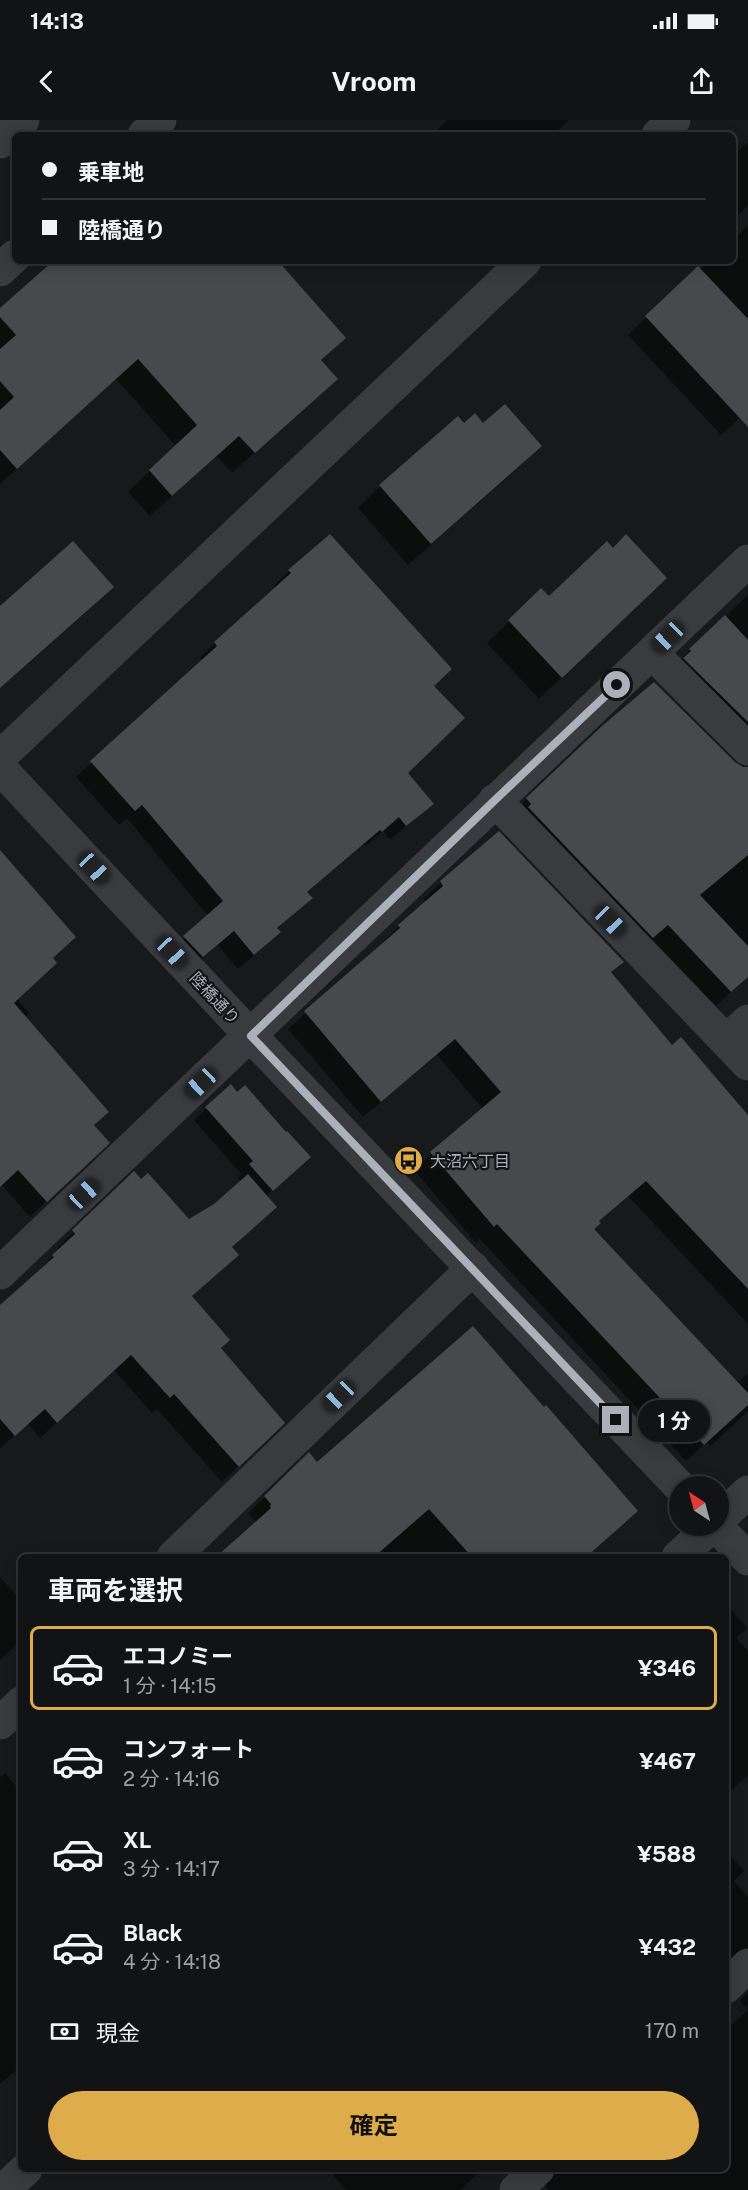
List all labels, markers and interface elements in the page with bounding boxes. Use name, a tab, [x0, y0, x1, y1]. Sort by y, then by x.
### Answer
text: 14:13	[30, 8, 84, 34]
icon: back	[30, 65, 63, 98]
text: Vroom	[332, 65, 416, 97]
icon: share	[685, 65, 718, 98]
text: 乗車地	[78, 159, 144, 185]
text: 陸橋通り	[78, 217, 166, 243]
car	[649, 618, 687, 656]
route start	[603, 671, 630, 698]
car	[75, 849, 113, 887]
car	[591, 902, 629, 940]
car	[153, 933, 191, 971]
street label: 陸橋通り	[186, 968, 243, 1028]
car	[182, 1064, 220, 1102]
bus stop icon: 大沼六丁目	[393, 1145, 425, 1177]
place label: 大沼六丁目	[430, 1152, 510, 1171]
car	[65, 1175, 103, 1213]
car	[320, 1377, 358, 1415]
callout: 1 分	[637, 1399, 709, 1441]
route end	[602, 1406, 629, 1433]
text: 1 分	[657, 1409, 691, 1433]
north arrow	[669, 1476, 729, 1536]
map controls	[669, 1476, 729, 1536]
text: 車両を選択	[48, 1574, 183, 1606]
icon: car	[51, 1641, 105, 1695]
text: エコノミー	[123, 1643, 233, 1669]
text: ¥346	[638, 1655, 696, 1681]
text: 1 分 · 14:15	[123, 1674, 216, 1698]
icon: car	[51, 1734, 105, 1788]
text: コンフォート	[123, 1736, 254, 1762]
text: ¥467	[639, 1748, 696, 1774]
text: 2 分 · 14:16	[123, 1767, 220, 1791]
icon: car	[51, 1827, 105, 1881]
text: XL	[123, 1827, 151, 1853]
text: ¥588	[637, 1841, 696, 1867]
text: 3 分 · 14:17	[123, 1857, 220, 1881]
icon: car	[51, 1920, 105, 1974]
text: Black	[123, 1920, 182, 1946]
text: ¥432	[638, 1934, 696, 1960]
text: 4 分 · 14:18	[123, 1950, 221, 1974]
icon: cash	[48, 2015, 81, 2048]
text: 170 m	[645, 2019, 699, 2043]
text: 現金	[96, 2020, 140, 2046]
button: 確定	[48, 2091, 699, 2160]

